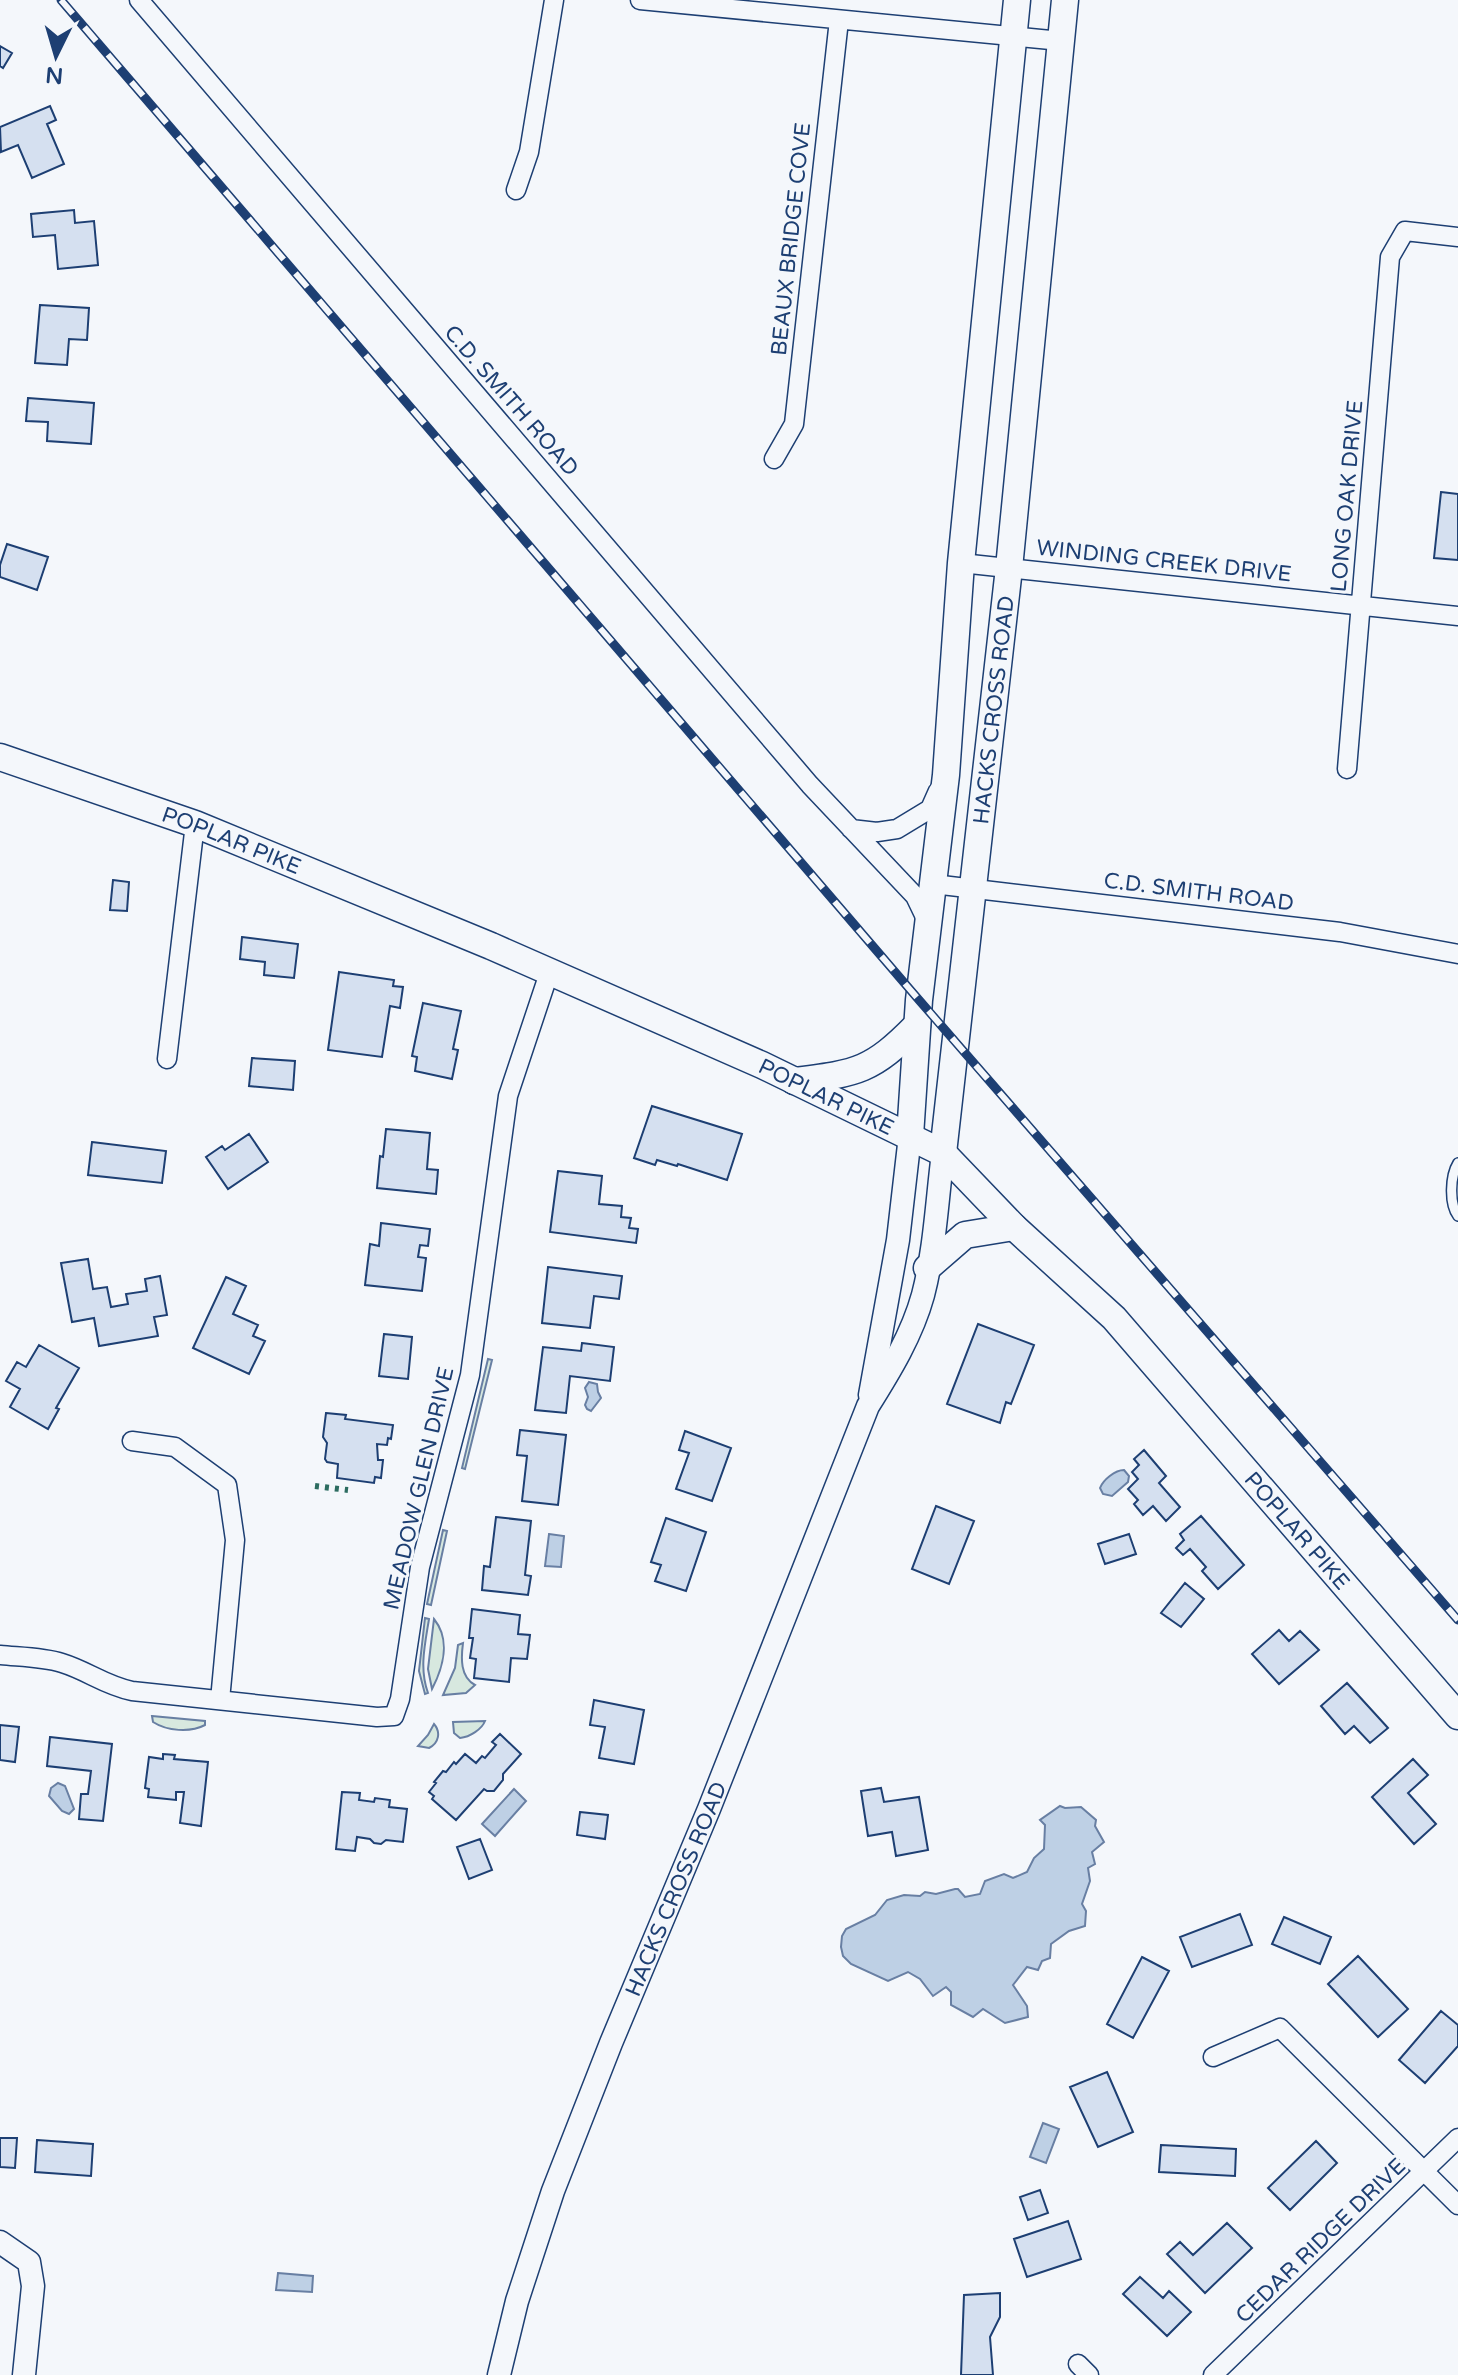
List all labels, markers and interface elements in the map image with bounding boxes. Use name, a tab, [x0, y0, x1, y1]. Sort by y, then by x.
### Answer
north arrow	[16, 16, 96, 96]
text: N	[44, 61, 64, 89]
street label: BEAUX BRIDGE COVE	[766, 121, 816, 357]
street label: C.D. SMITH ROAD	[439, 320, 584, 481]
street label: LONG OAK DRIVE	[1326, 399, 1368, 593]
street label: WINDING CREEK DRIVE	[1035, 535, 1293, 587]
street label: HACKS CROSS ROAD	[968, 594, 1020, 826]
street label: POPLAR PIKE	[158, 802, 305, 880]
street label: C.D. SMITH ROAD	[1102, 867, 1295, 917]
street label: POPLAR PIKE	[754, 1053, 898, 1141]
street label: MEADOW GLEN DRIVE	[378, 1364, 460, 1612]
street label: POPLAR PIKE	[1239, 1467, 1355, 1595]
street label: HACKS CROSS ROAD	[620, 1778, 732, 2000]
street label: CEDAR RIDGE DRIVE	[1230, 2153, 1411, 2329]

